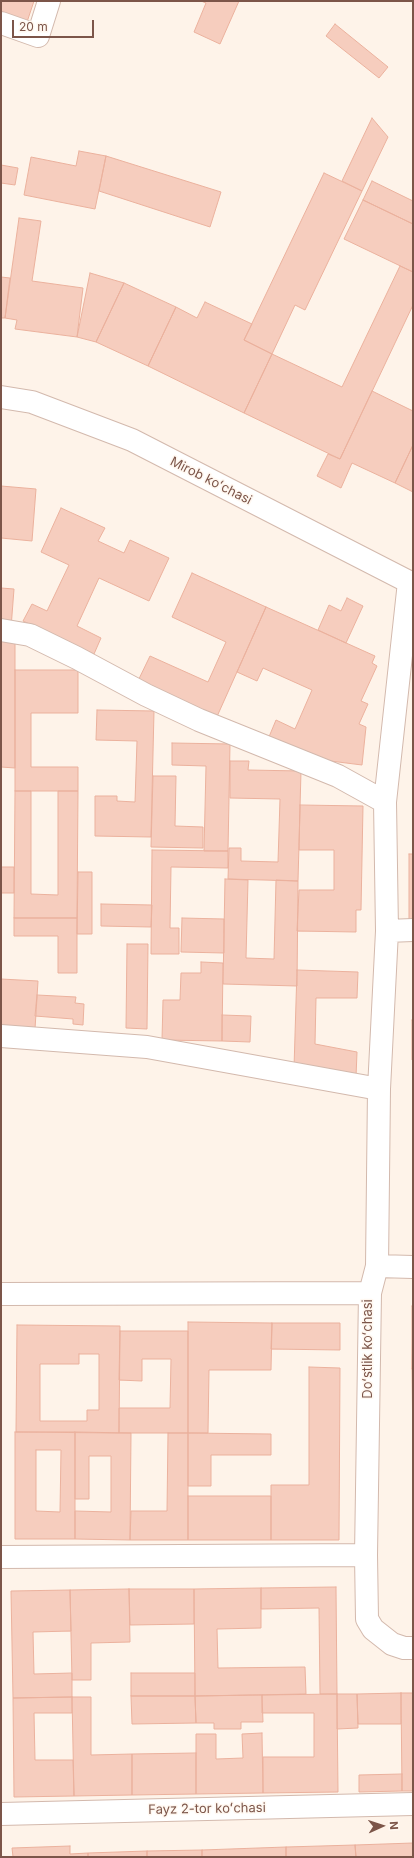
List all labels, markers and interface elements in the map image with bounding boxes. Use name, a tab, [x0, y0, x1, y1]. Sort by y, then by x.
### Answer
scale bar	[14, 12, 96, 38]
text: 20 m	[19, 19, 48, 34]
street label: Mirob koʻchasi	[168, 454, 254, 508]
street label: Doʻstlik koʻchasi	[360, 1299, 376, 1399]
street label: Fayz 2-tor koʻchasi	[148, 1800, 266, 1818]
north arrow	[362, 1806, 402, 1846]
text: N	[387, 1821, 401, 1830]

